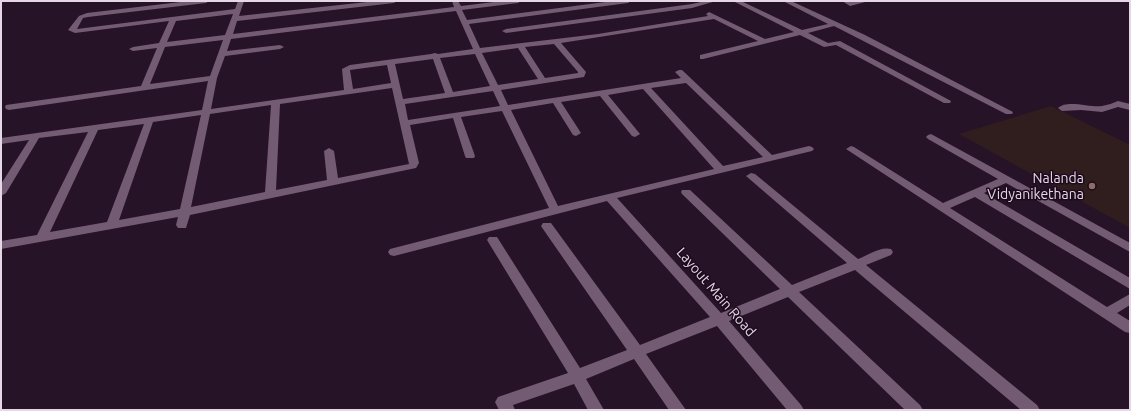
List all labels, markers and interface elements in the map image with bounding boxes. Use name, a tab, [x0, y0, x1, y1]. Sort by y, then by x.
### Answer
place label: Nalanda Vidyanikethana	[987, 170, 1084, 202]
marker: Nalanda Vidyanikethana	[1087, 181, 1097, 191]
street label: Layout Main Road	[673, 244, 759, 340]

